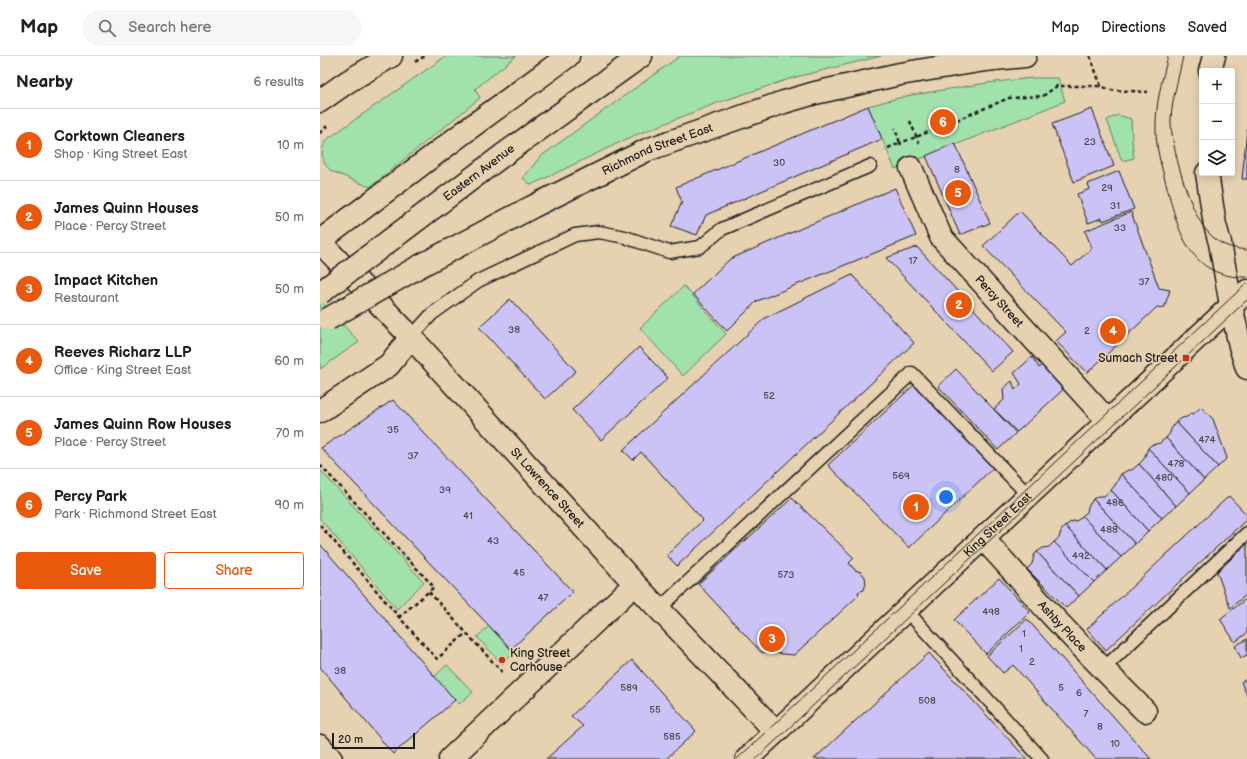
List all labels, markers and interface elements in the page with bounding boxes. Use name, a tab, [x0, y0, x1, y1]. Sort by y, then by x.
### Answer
search box	[82, 10, 362, 46]
text: Map	[20, 16, 58, 39]
icon: search	[96, 17, 118, 39]
text: Search here	[128, 18, 211, 37]
text: Map	[1051, 19, 1079, 36]
text: Directions	[1101, 19, 1166, 36]
text: Saved	[1188, 19, 1227, 36]
map controls	[1199, 68, 1235, 176]
button: +	[1199, 68, 1235, 104]
text: Nearby	[16, 72, 73, 92]
text: 6 results	[254, 74, 304, 90]
button: −	[1199, 104, 1235, 140]
pin: 6	[930, 107, 956, 137]
street label: Richmond Street East	[599, 120, 715, 179]
text: Corktown Cleaners	[54, 127, 185, 146]
house number: 23	[1084, 136, 1096, 148]
text: 1	[26, 137, 32, 153]
text: 10 m	[277, 137, 304, 153]
button: layers	[1199, 140, 1235, 176]
street label: Eastern Avenue	[440, 141, 518, 205]
text: Shop · King Street East	[54, 146, 188, 162]
house number: 30	[773, 157, 785, 169]
house number: 8	[954, 164, 960, 176]
pin: 5	[945, 178, 971, 208]
house number: 29	[1101, 182, 1113, 194]
text: James Quinn Houses	[54, 199, 199, 218]
house number: 31	[1110, 200, 1120, 212]
text: 2	[25, 209, 33, 225]
text: 50 m	[275, 209, 304, 225]
text: Place · Percy Street	[54, 218, 166, 234]
house number: 33	[1114, 222, 1126, 234]
house number: 17	[909, 255, 917, 267]
text: Impact Kitchen	[54, 271, 158, 290]
street label: Percy Street	[972, 272, 1027, 331]
house number: 37	[1138, 276, 1150, 288]
text: 3	[25, 281, 33, 297]
text: 50 m	[275, 281, 304, 297]
text: Restaurant	[54, 290, 119, 306]
pin: 2	[946, 290, 972, 320]
pin: 4	[1100, 316, 1126, 346]
house number: 38	[508, 324, 520, 336]
house number: 2	[1084, 325, 1090, 337]
text: Reeves Richarz LLP	[54, 343, 191, 362]
place label: Sumach Street	[1098, 351, 1178, 366]
text: 4	[25, 353, 33, 369]
text: 60 m	[274, 353, 304, 369]
marker: Sumach Street	[1181, 353, 1191, 363]
text: Office · King Street East	[54, 362, 191, 378]
house number: 52	[763, 390, 775, 402]
text: James Quinn Row Houses	[54, 415, 231, 434]
house number: 35	[387, 424, 399, 436]
text: 5	[25, 425, 33, 441]
text: 70 m	[276, 425, 304, 441]
text: Place · Percy Street	[54, 434, 166, 450]
house number: 474	[1198, 434, 1216, 446]
street label: St Lawrence Street	[507, 444, 588, 531]
house number: 37	[407, 450, 419, 462]
house number: 478	[1168, 458, 1185, 470]
house number: 569	[892, 470, 910, 482]
house number: 480	[1155, 472, 1173, 484]
house number: 39	[439, 484, 451, 496]
text: Percy Park	[54, 487, 127, 506]
your location	[936, 487, 956, 507]
street label: King Street East	[960, 489, 1035, 560]
pin: 1	[903, 492, 929, 522]
text: 6	[25, 497, 33, 513]
text: 90 m	[275, 497, 304, 513]
house number: 486	[1106, 497, 1124, 509]
text: Park · Richmond Street East	[54, 506, 217, 522]
house number: 41	[463, 510, 473, 522]
house number: 488	[1100, 524, 1118, 536]
house number: 43	[487, 535, 499, 547]
house number: 492	[1072, 550, 1090, 562]
button: Save	[16, 552, 156, 589]
button: Share	[164, 552, 304, 589]
house number: 45	[513, 567, 525, 579]
house number: 573	[778, 569, 794, 581]
house number: 47	[537, 592, 549, 604]
street label: Ashby Place	[1035, 598, 1090, 655]
house number: 498	[982, 606, 1000, 618]
pin: 3	[759, 624, 785, 654]
house number: 1	[1022, 628, 1026, 640]
house number: 1	[1019, 643, 1023, 655]
place label: King Street Carhouse	[510, 646, 571, 675]
marker: King Street Carhouse	[497, 655, 507, 665]
house number: 2	[1029, 656, 1035, 668]
house number: 38	[334, 665, 346, 677]
house number: 589	[620, 682, 638, 694]
house number: 5	[1058, 682, 1064, 694]
house number: 6	[1076, 687, 1082, 699]
house number: 508	[918, 695, 936, 707]
house number: 55	[649, 704, 661, 716]
house number: 7	[1084, 708, 1089, 720]
house number: 8	[1097, 721, 1103, 733]
scale bar	[332, 731, 415, 750]
house number: 585	[663, 731, 681, 743]
text: 20 m	[338, 733, 363, 746]
house number: 10	[1110, 738, 1120, 750]

